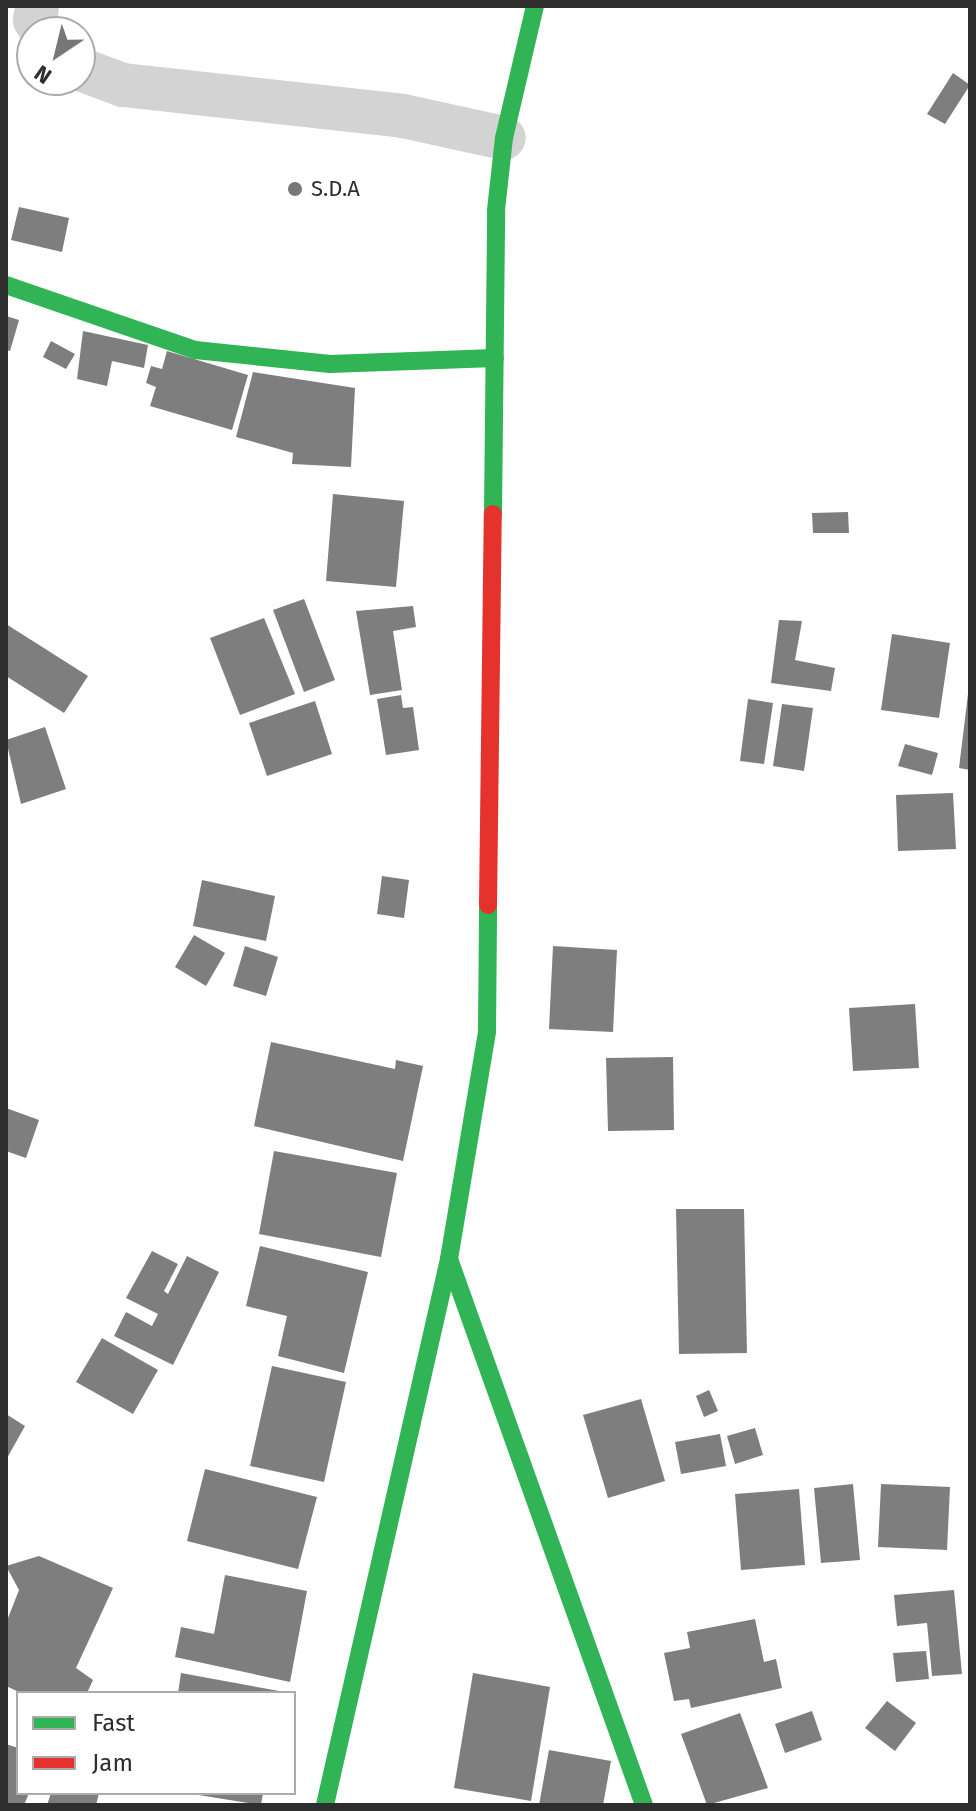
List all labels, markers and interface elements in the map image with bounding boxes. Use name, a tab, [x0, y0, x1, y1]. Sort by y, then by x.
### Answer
north arrow	[16, 16, 96, 96]
text: N	[29, 59, 57, 90]
place label: S.D.A	[311, 176, 360, 202]
marker: S.D.A	[286, 180, 304, 198]
legend	[16, 1691, 296, 1795]
text: Fast	[92, 1709, 135, 1737]
text: Jam	[92, 1749, 133, 1777]

